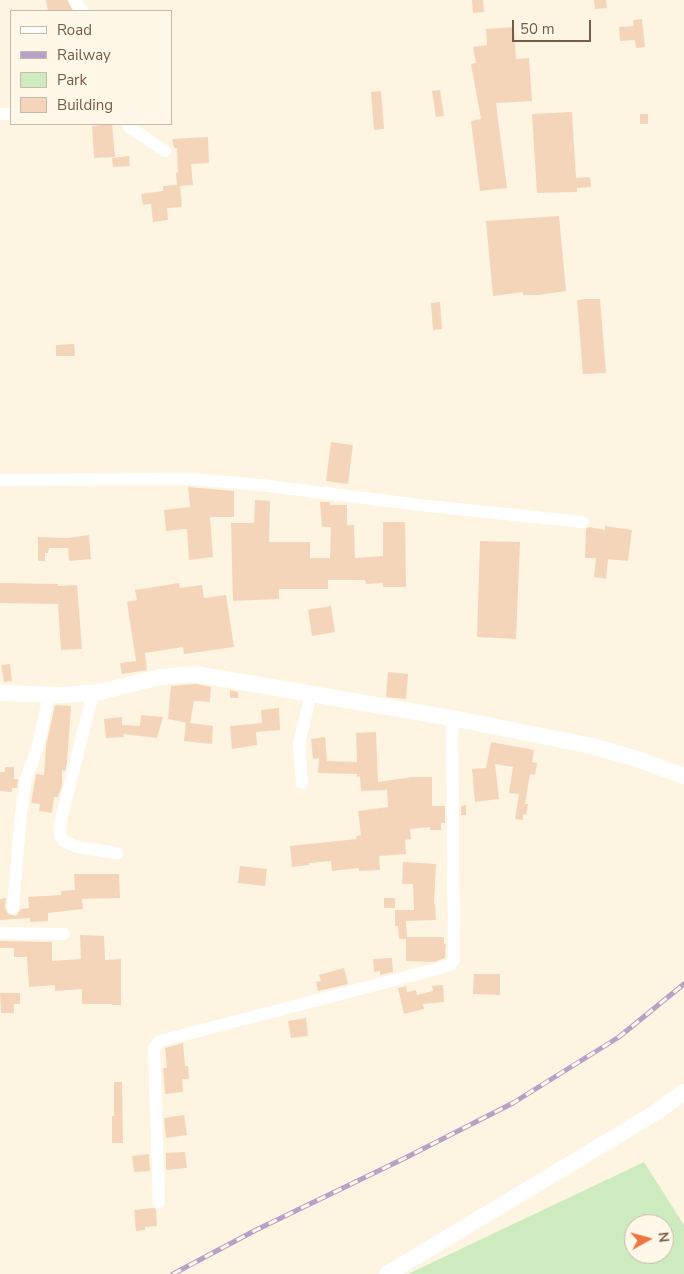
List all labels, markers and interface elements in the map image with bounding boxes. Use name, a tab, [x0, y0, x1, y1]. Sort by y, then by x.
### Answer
legend	[10, 10, 172, 125]
scale bar	[514, 10, 593, 42]
text: 50 m	[520, 19, 555, 39]
text: Road	[57, 20, 92, 40]
text: Railway	[57, 45, 111, 65]
text: Park	[57, 70, 87, 90]
text: Building	[57, 95, 113, 115]
north arrow	[624, 1214, 674, 1264]
text: N	[653, 1231, 673, 1244]

